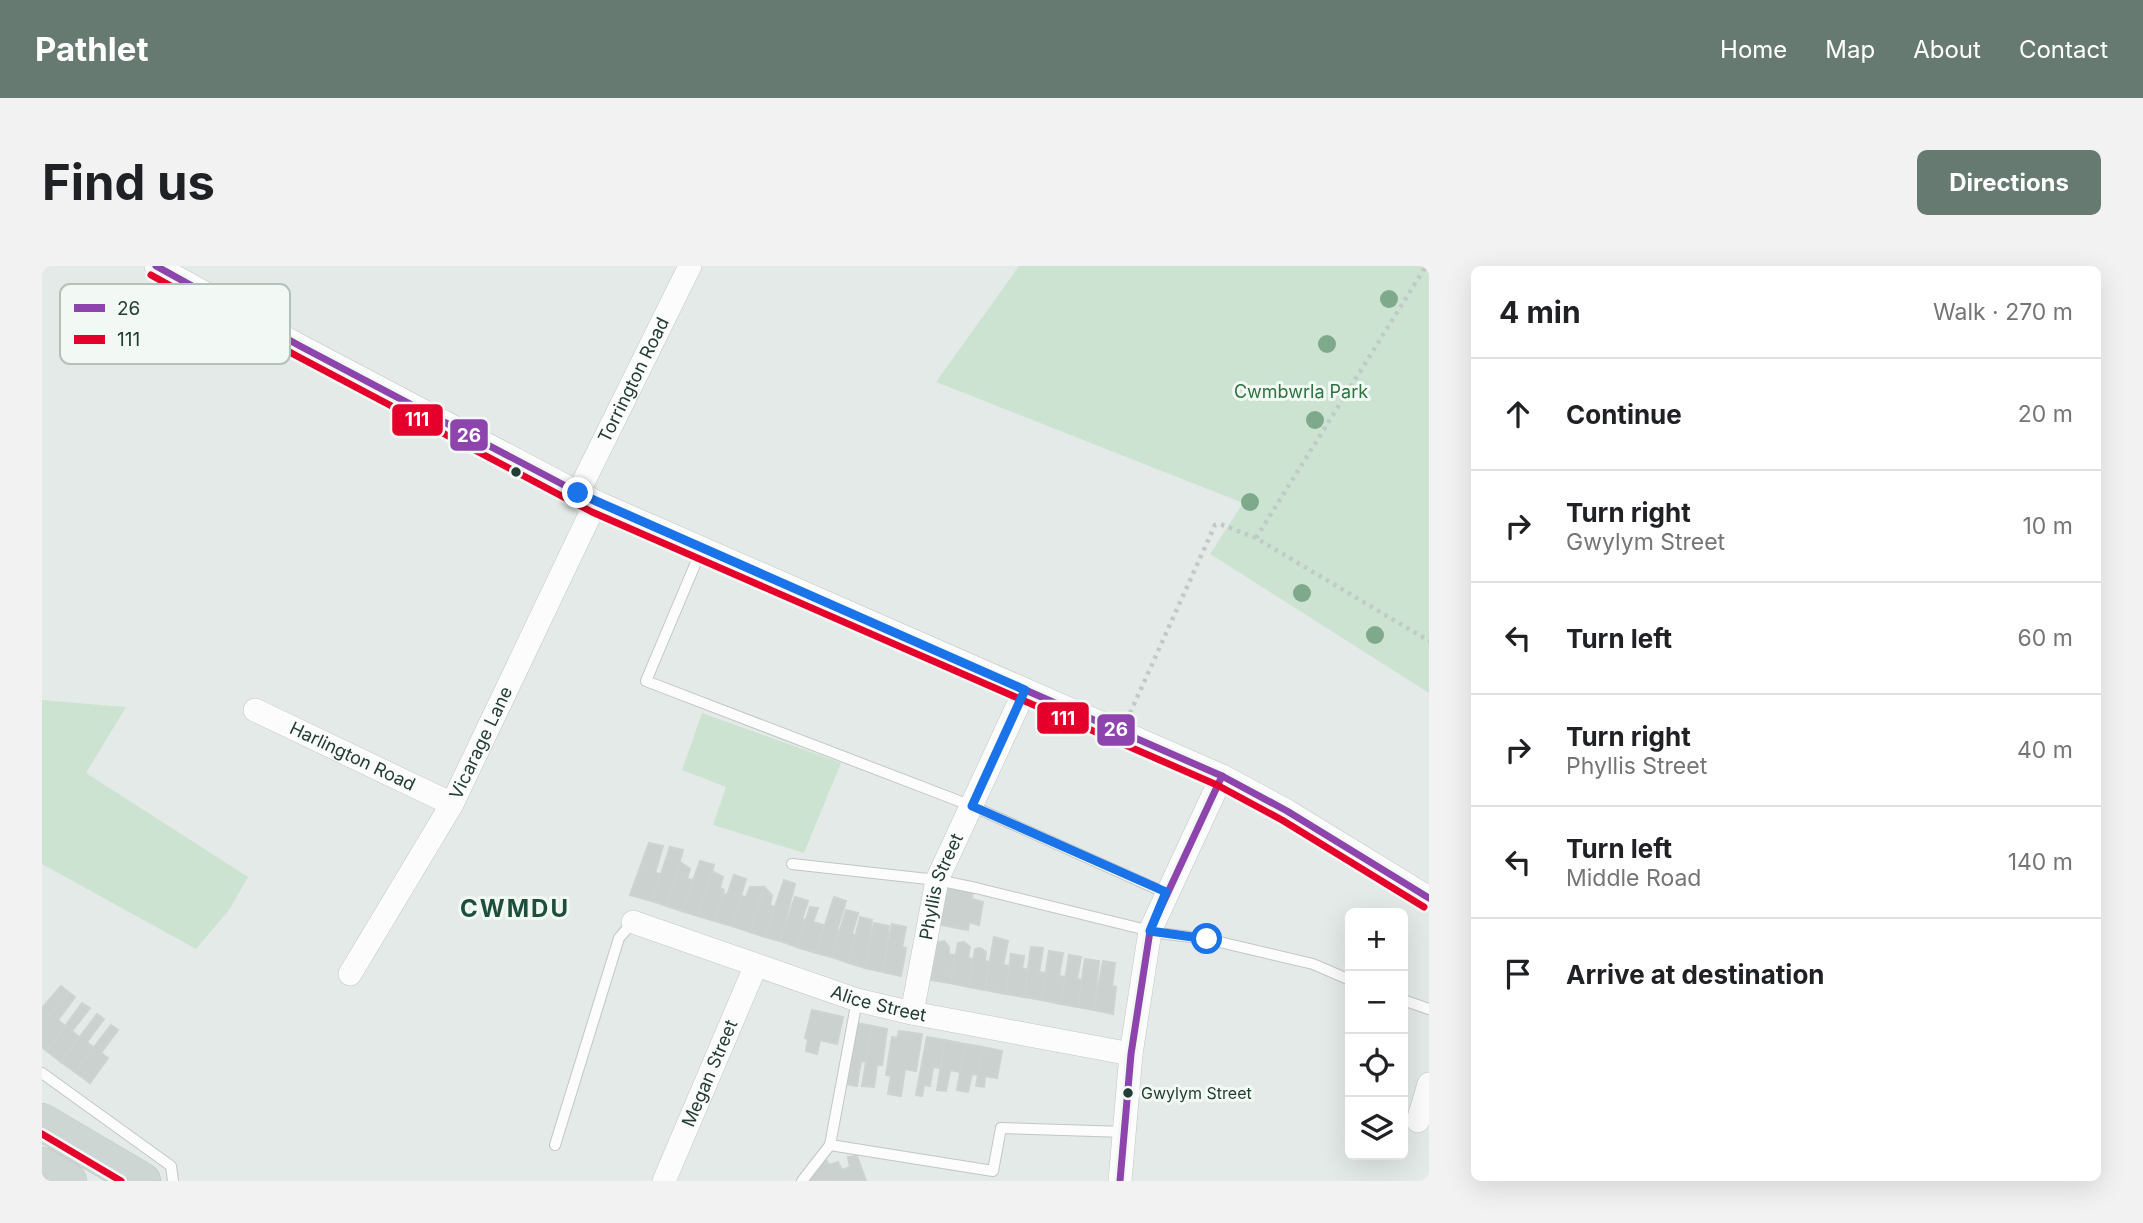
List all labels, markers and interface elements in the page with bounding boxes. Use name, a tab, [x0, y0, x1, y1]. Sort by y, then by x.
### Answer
text: Pathlet	[35, 29, 149, 69]
text: Home	[1720, 35, 1787, 64]
text: Map	[1825, 35, 1875, 64]
text: About	[1913, 35, 1981, 64]
text: Contact	[2019, 35, 2108, 64]
button: Directions	[1917, 150, 2101, 215]
text: Find us	[42, 153, 215, 212]
legend	[60, 284, 290, 364]
text: 4 min	[1499, 294, 1581, 330]
text: 26	[117, 297, 140, 320]
text: Walk · 270 m	[1933, 298, 2073, 326]
street label: Torrington Road	[594, 314, 673, 446]
text: 111	[117, 328, 140, 351]
park label: Cwmbwrla Park	[1234, 381, 1368, 402]
icon: ahead	[1499, 395, 1537, 433]
text: Continue	[1566, 399, 1682, 430]
text: 20 m	[2018, 400, 2073, 428]
line badge: 111	[391, 403, 444, 437]
text: 111	[405, 408, 429, 431]
line badge: 26	[449, 418, 489, 452]
text: 26	[457, 424, 481, 447]
unlabelled marker	[509, 465, 523, 479]
route end	[562, 477, 593, 508]
text: Turn right	[1566, 497, 1691, 528]
icon: right	[1499, 507, 1537, 545]
text: 10 m	[2023, 512, 2073, 540]
text: Gwylym Street	[1566, 528, 1725, 556]
icon: left	[1499, 619, 1537, 657]
text: Turn left	[1566, 623, 1672, 654]
text: 60 m	[2018, 624, 2073, 652]
street label: Vicarage Lane	[445, 683, 517, 802]
line badge: 111	[1036, 701, 1090, 735]
text: 111	[1051, 707, 1075, 730]
line badge: 26	[1096, 713, 1136, 747]
street label: Harlington Road	[287, 717, 419, 795]
text: 26	[1104, 718, 1128, 741]
text: Turn right	[1566, 721, 1691, 752]
icon: right	[1499, 731, 1537, 769]
text: 40 m	[2017, 736, 2073, 764]
text: Phyllis Street	[1566, 752, 1707, 780]
street label: Phyllis Street	[915, 830, 967, 941]
text: Turn left	[1566, 833, 1672, 864]
icon: left	[1499, 843, 1537, 881]
text: 140 m	[2008, 848, 2073, 876]
text: Middle Road	[1566, 864, 1701, 892]
district label: CWMDU	[460, 894, 570, 923]
map controls	[1345, 908, 1408, 1160]
button: +	[1345, 908, 1408, 971]
route start	[1191, 923, 1222, 954]
icon: arrive	[1499, 955, 1537, 993]
text: Arrive at destination	[1566, 959, 1825, 990]
button: −	[1345, 971, 1408, 1034]
street label: Alice Street	[828, 981, 928, 1025]
street label: Megan Street	[677, 1016, 742, 1130]
button: locate	[1345, 1034, 1408, 1097]
place label: Gwylym Street	[1141, 1083, 1252, 1103]
marker: Gwylym Street	[1121, 1086, 1135, 1100]
button: layers	[1345, 1097, 1408, 1160]

